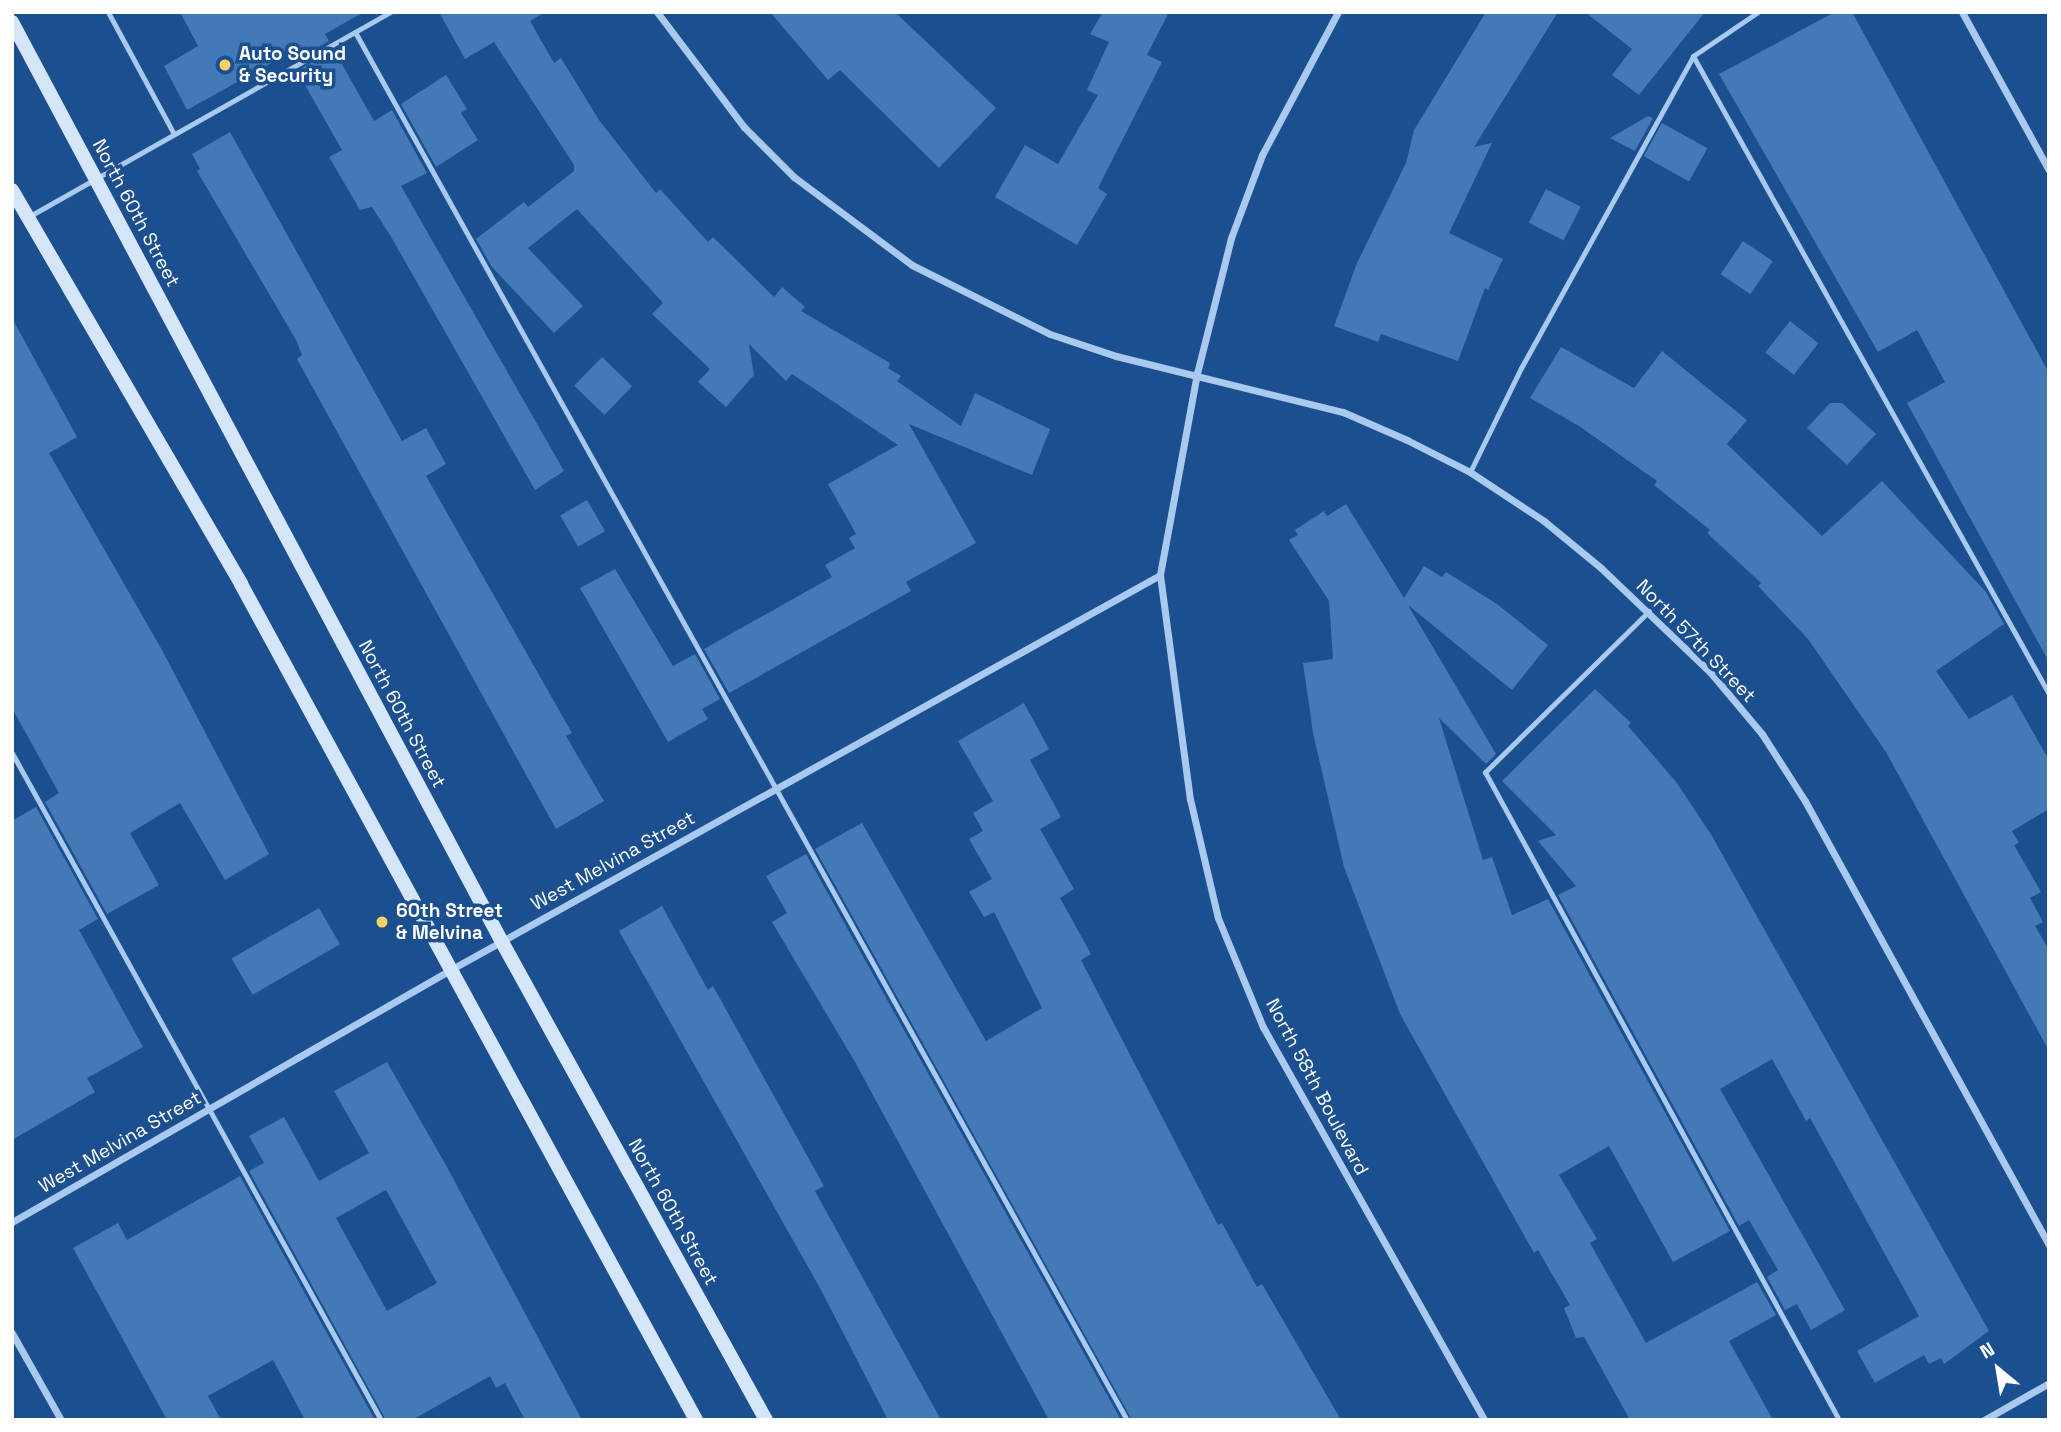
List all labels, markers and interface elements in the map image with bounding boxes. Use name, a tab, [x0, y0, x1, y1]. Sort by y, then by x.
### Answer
place label: Auto Sound & Security	[239, 43, 346, 87]
marker: Auto Sound & Security	[217, 57, 233, 73]
street label: North 60th Street	[87, 135, 185, 291]
street label: North 57th Street	[1632, 575, 1760, 707]
street label: North 60th Street	[353, 636, 451, 792]
street label: West Melvina Street	[527, 806, 699, 916]
place label: 60th Street & Melvina	[396, 900, 503, 944]
marker: 60th Street & Melvina	[374, 914, 390, 930]
street label: North 58th Boulevard	[1261, 995, 1373, 1179]
street label: West Melvina Street	[35, 1086, 205, 1198]
street label: North 60th Street	[623, 1135, 723, 1289]
north arrow	[1963, 1334, 2033, 1404]
text: N	[1975, 1336, 1999, 1364]

